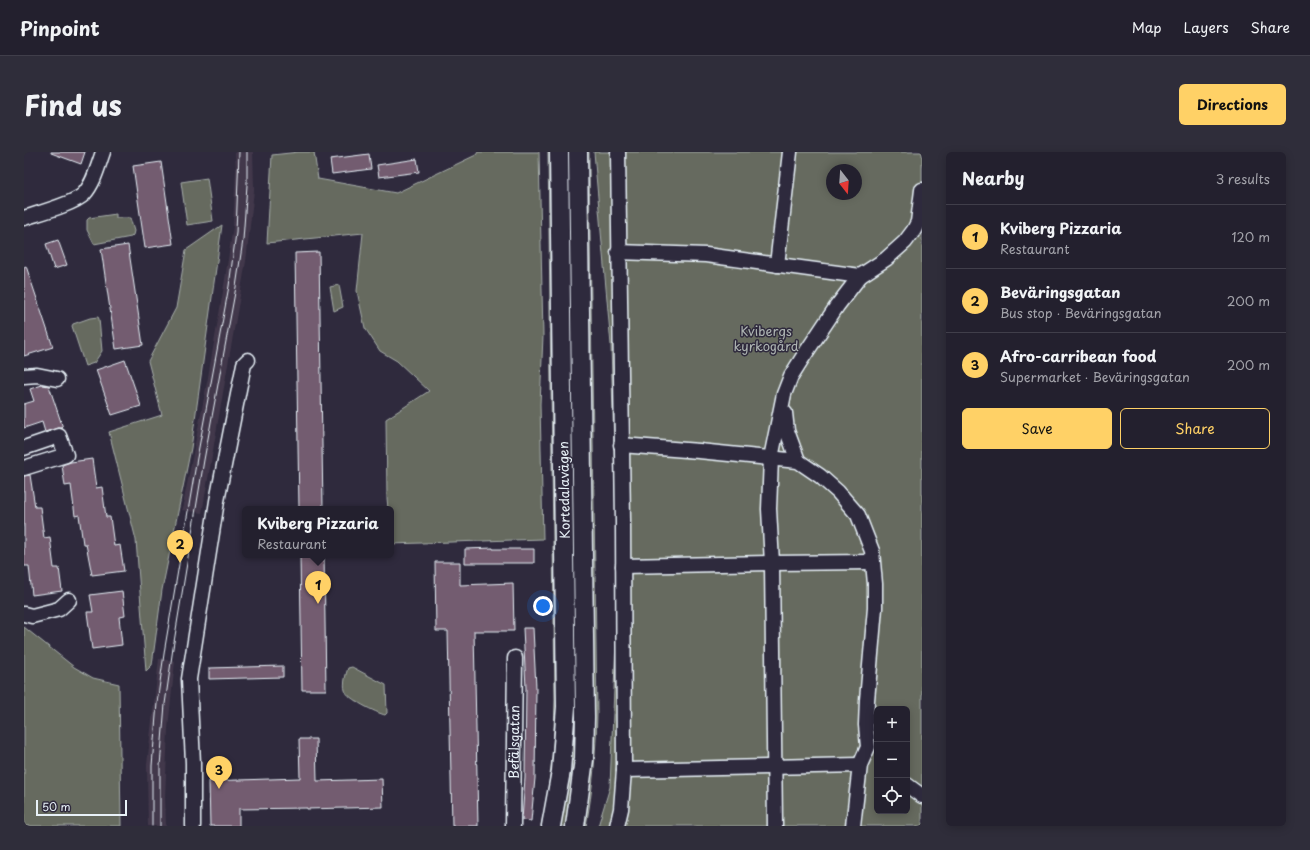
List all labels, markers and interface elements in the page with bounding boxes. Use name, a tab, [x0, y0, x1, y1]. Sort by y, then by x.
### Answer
text: Pinpoint	[20, 14, 100, 42]
text: Map	[1132, 17, 1162, 38]
text: Layers	[1184, 17, 1229, 38]
text: Share	[1251, 17, 1290, 38]
text: Find us	[24, 83, 122, 126]
button: Directions	[1179, 84, 1286, 125]
north arrow	[826, 164, 862, 200]
text: Nearby	[962, 165, 1024, 191]
text: 3 results	[1216, 169, 1270, 188]
text: Kviberg Pizzaria	[1000, 216, 1122, 239]
text: 1	[972, 227, 978, 246]
text: 120 m	[1231, 227, 1270, 246]
text: Restaurant	[1000, 239, 1070, 258]
text: Beväringsgatan	[1000, 280, 1121, 303]
text: 2	[970, 291, 980, 310]
text: 200 m	[1227, 291, 1270, 310]
text: Bus stop · Beväringsgatan	[1000, 303, 1162, 322]
park label: Kvibergs kyrkogård	[733, 321, 799, 355]
text: Afro-carribean food	[1000, 344, 1157, 367]
text: 3	[971, 355, 979, 374]
text: 200 m	[1227, 355, 1270, 374]
text: Supermarket · Beväringsgatan	[1000, 367, 1190, 386]
button: Save	[962, 408, 1112, 449]
button: Share	[1120, 408, 1270, 449]
street label: Kortedalavägen	[553, 441, 574, 539]
popup	[242, 506, 394, 558]
text: Kviberg Pizzaria	[257, 511, 379, 534]
pin: 2	[167, 530, 193, 563]
text: Restaurant	[257, 534, 327, 553]
pin: 1	[305, 571, 331, 604]
your location	[533, 596, 553, 616]
street label: Befälsgatan	[504, 705, 523, 779]
map controls	[874, 706, 910, 814]
button: +	[874, 706, 910, 742]
button: −	[874, 742, 910, 778]
pin: 3	[206, 756, 232, 789]
button: locate	[874, 778, 910, 814]
scale bar	[36, 798, 127, 817]
text: 50 m	[42, 798, 71, 815]

